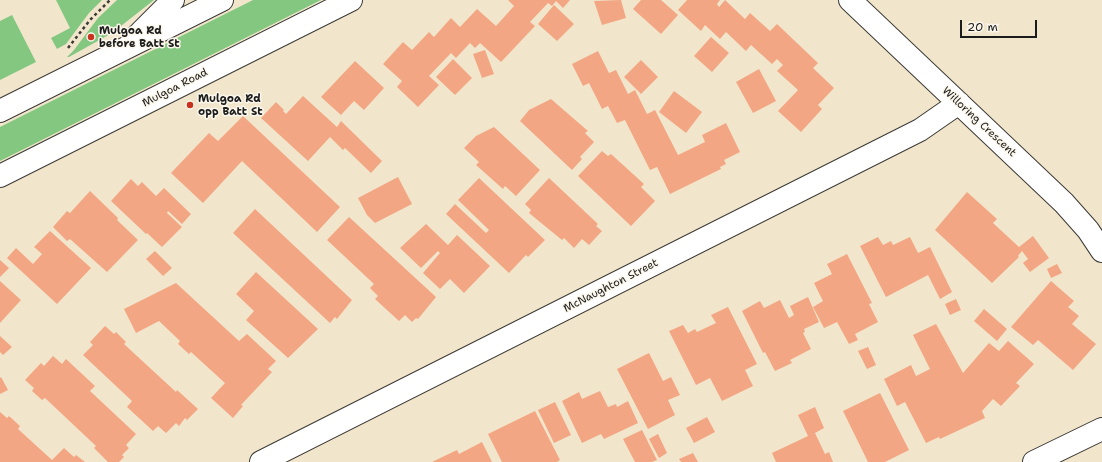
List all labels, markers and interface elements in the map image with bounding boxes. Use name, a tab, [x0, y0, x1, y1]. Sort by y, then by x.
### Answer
scale bar	[962, 12, 1039, 38]
text: 20 m	[967, 19, 998, 35]
place label: Mulgoa Rd before Batt St	[99, 24, 180, 50]
marker: Mulgoa Rd before Batt St	[86, 32, 96, 42]
street label: Mulgoa Road	[140, 66, 210, 110]
street label: Willoring Crescent	[939, 84, 1019, 160]
place label: Mulgoa Rd opp Batt St	[198, 92, 263, 118]
marker: Mulgoa Rd opp Batt St	[185, 100, 195, 110]
street label: McNaughton Street	[561, 256, 661, 316]

